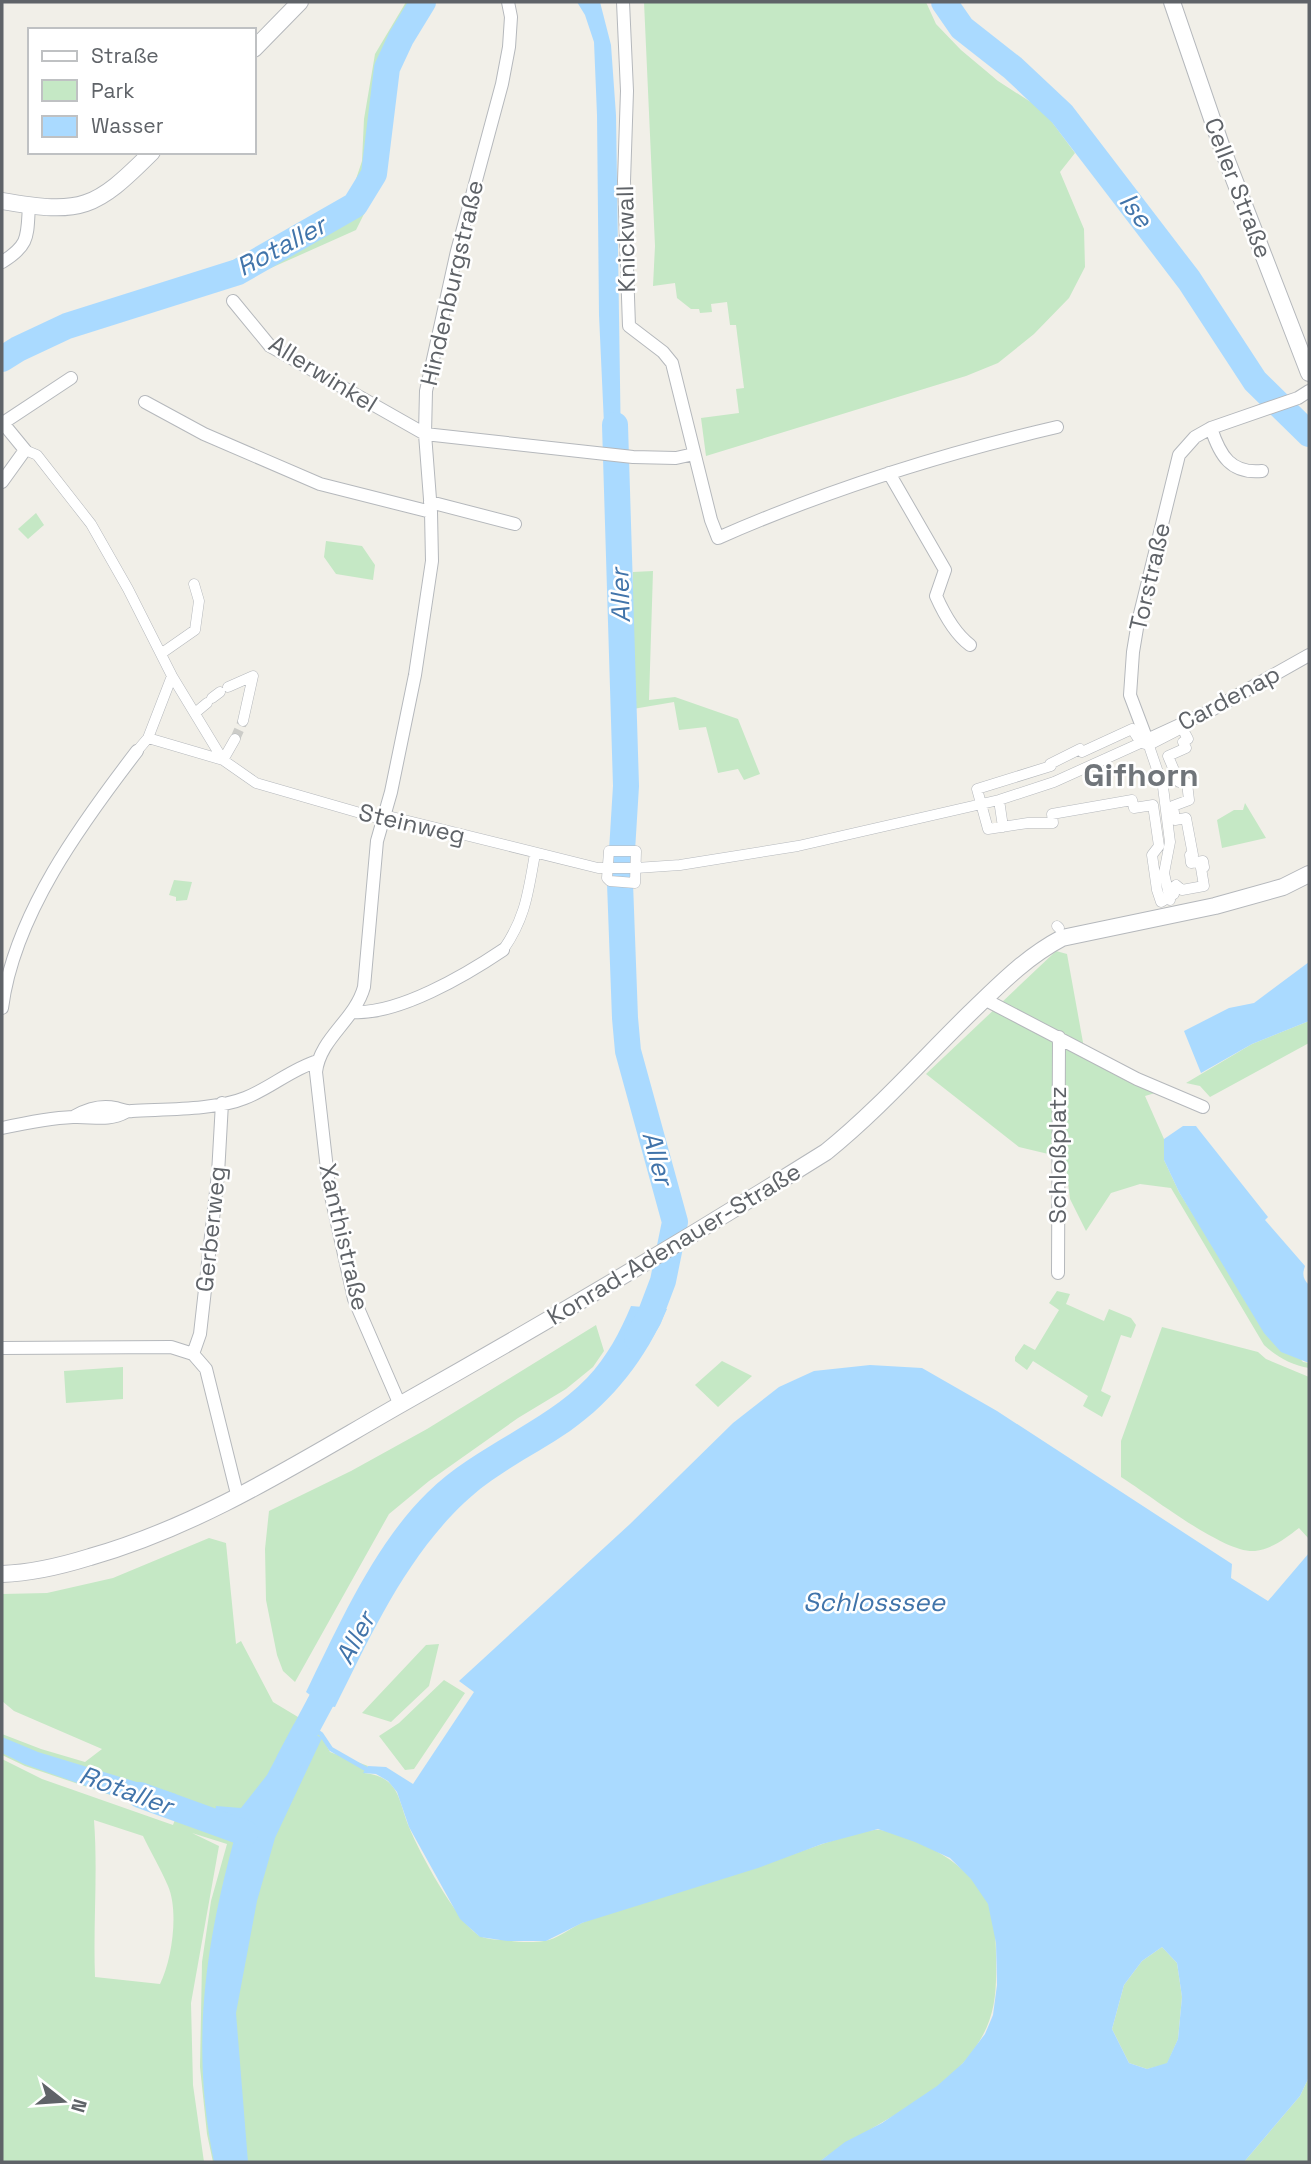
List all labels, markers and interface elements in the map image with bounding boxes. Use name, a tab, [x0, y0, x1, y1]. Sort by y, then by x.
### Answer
legend	[28, 28, 256, 154]
text: Straße	[91, 42, 159, 69]
text: Park	[91, 77, 135, 104]
text: Wasser	[91, 112, 164, 139]
street label: Celler Straße	[1197, 113, 1280, 263]
street label: Hindenburgstraße	[413, 177, 490, 389]
street label: Knickwall	[609, 185, 642, 293]
water label: Ise	[1112, 186, 1161, 236]
water label: Rotaller	[230, 207, 335, 284]
street label: Allerwinkel	[263, 328, 383, 419]
street label: Torstraße	[1122, 520, 1177, 634]
water label: Aller	[602, 565, 638, 624]
street label: Cardenap	[1172, 658, 1285, 737]
district label: Gifhorn	[1083, 755, 1199, 795]
street label: Steinweg	[356, 796, 469, 851]
street label: Schloßplatz	[1042, 1086, 1073, 1224]
water label: Aller	[635, 1127, 682, 1192]
street label: Konrad-Adenauer-Straße	[541, 1155, 806, 1332]
street label: Xanthistraße	[312, 1160, 376, 1314]
street label: Gerberweg	[188, 1164, 233, 1293]
water label: Schlosssee	[803, 1585, 946, 1619]
water label: Aller	[327, 1603, 384, 1670]
water label: Rotaller	[75, 1757, 180, 1824]
north arrow	[28, 2066, 98, 2136]
text: N	[65, 2096, 93, 2116]

